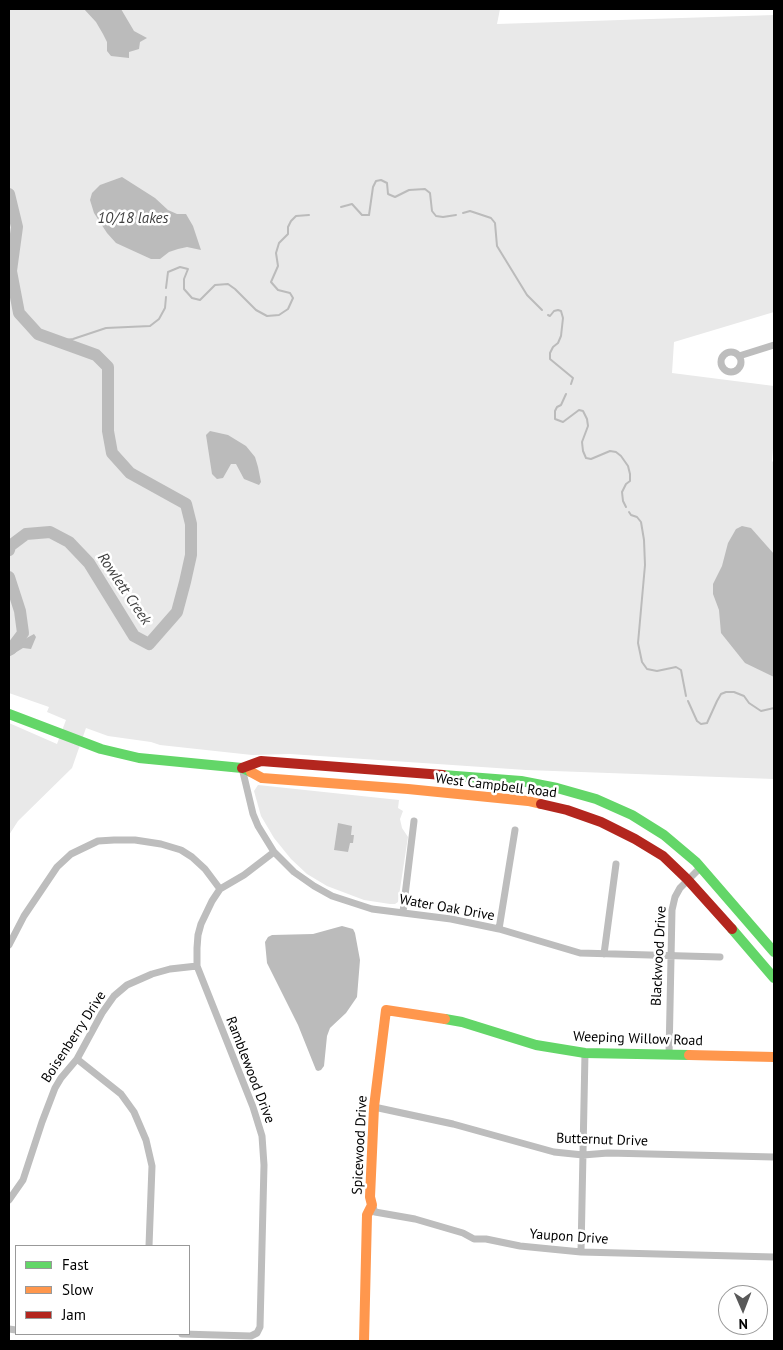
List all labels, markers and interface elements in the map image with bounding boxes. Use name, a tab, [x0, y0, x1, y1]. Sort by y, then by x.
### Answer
water label: 10/18 lakes	[98, 210, 168, 228]
water label: Rowlett Creek	[93, 549, 155, 629]
street label: West Campbell Road	[434, 770, 558, 802]
street label: Water Oak Drive	[398, 891, 496, 925]
street label: Blackwood Drive	[648, 906, 670, 1006]
street label: Boisenberry Drive	[38, 988, 110, 1086]
street label: Ramblewood Drive	[222, 1014, 278, 1126]
street label: Weeping Willow Road	[573, 1028, 703, 1050]
street label: Spicewood Drive	[349, 1095, 371, 1195]
street label: Butternut Drive	[556, 1130, 648, 1150]
street label: Yaupon Drive	[529, 1226, 609, 1248]
legend	[15, 1245, 190, 1335]
text: Fast	[62, 1255, 89, 1274]
text: Slow	[62, 1280, 93, 1299]
north arrow	[718, 1285, 768, 1335]
text: Jam	[62, 1305, 86, 1324]
text: N	[738, 1315, 748, 1333]

